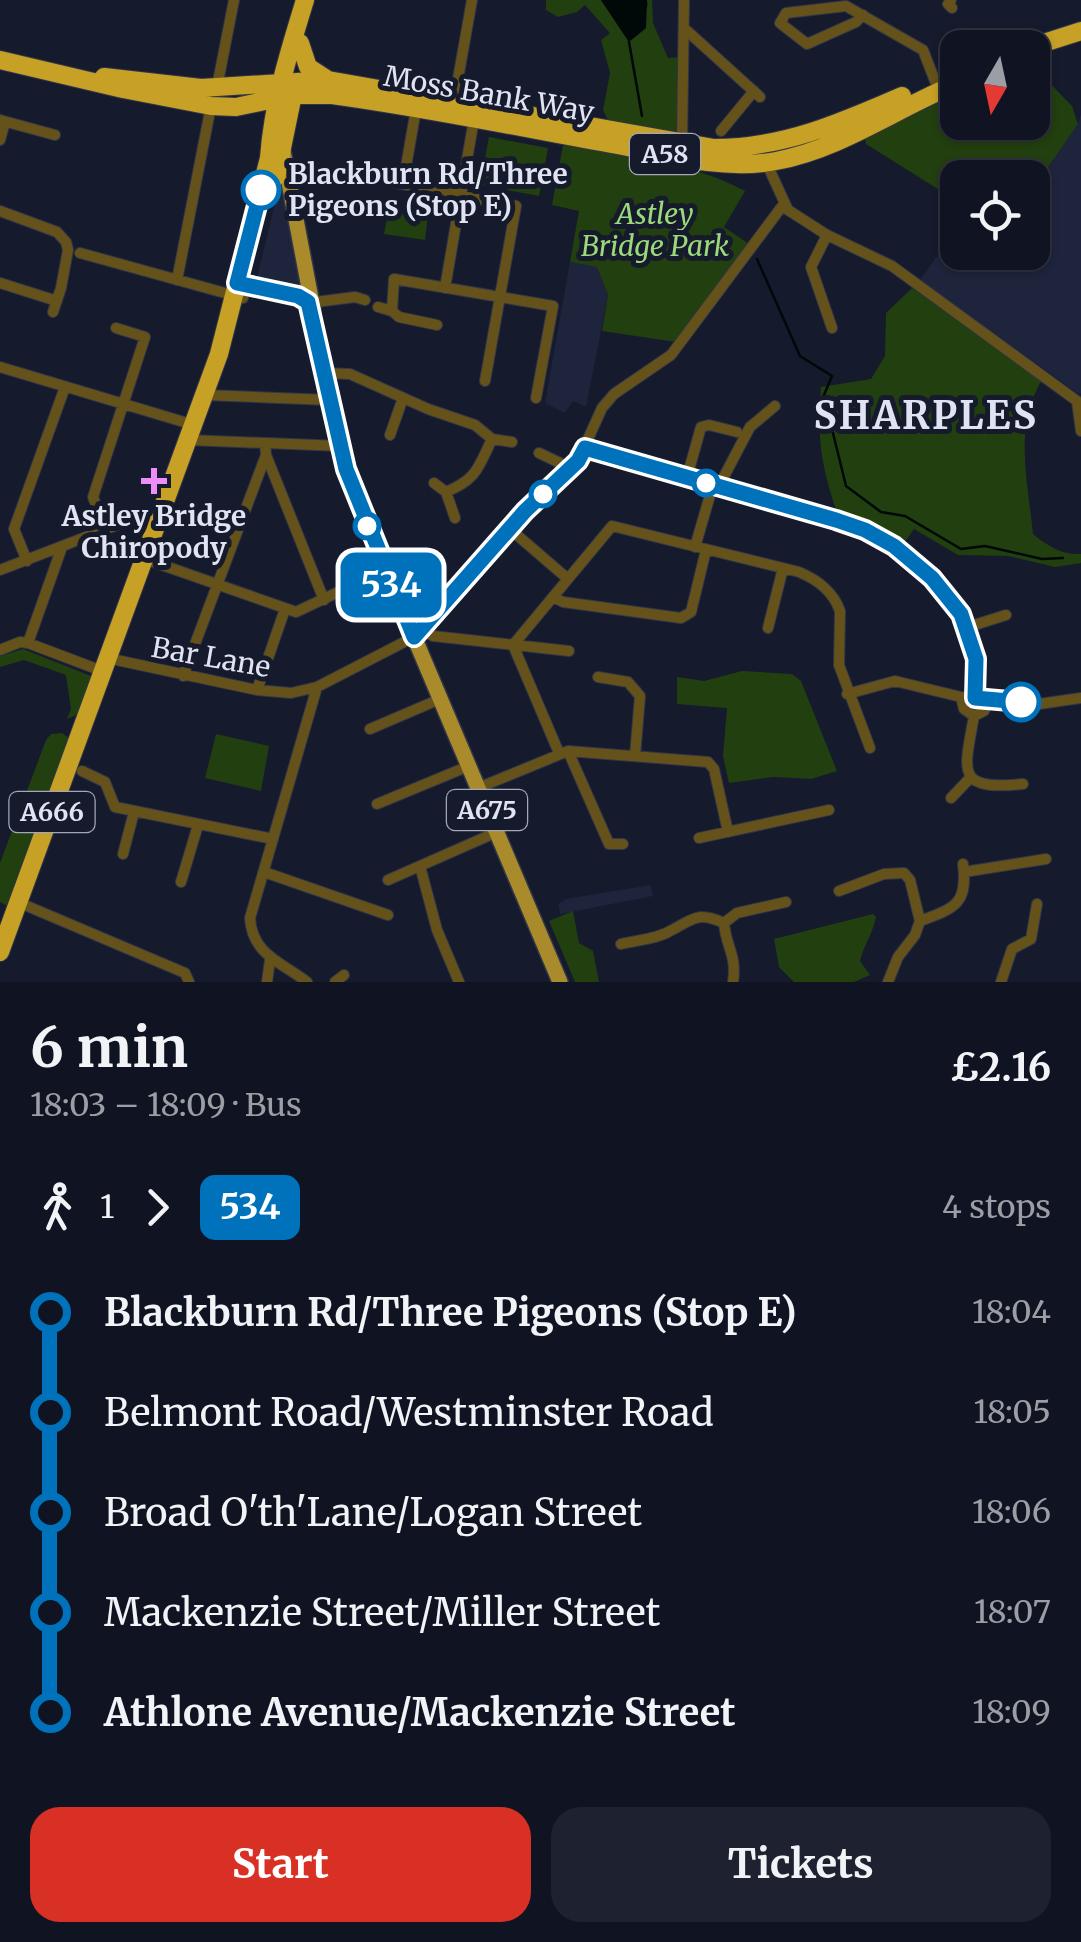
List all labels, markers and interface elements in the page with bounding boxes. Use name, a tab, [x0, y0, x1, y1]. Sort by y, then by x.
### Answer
north arrow	[940, 30, 1050, 140]
map controls	[940, 30, 1050, 270]
street label: Moss Bank Way	[381, 58, 598, 130]
road number: A58	[630, 134, 700, 174]
place label: Blackburn Rd/Three Pigeons (Stop E)	[288, 156, 568, 224]
button: locate	[940, 160, 1050, 270]
marker: Blackburn Rd/Three Pigeons (Stop E)	[242, 171, 280, 209]
park label: Astley Bridge Park	[581, 196, 729, 264]
district label: SHARPLES	[814, 392, 1038, 439]
marker: Astley Bridge Chiropody	[141, 468, 167, 494]
unlabelled marker	[693, 470, 719, 496]
unlabelled marker	[530, 481, 556, 507]
place label: Astley Bridge Chiropody	[61, 498, 246, 566]
unlabelled marker	[354, 513, 380, 539]
line badge: 534	[334, 552, 448, 618]
text: 534	[361, 563, 421, 607]
street label: Bar Lane	[149, 629, 273, 685]
unlabelled marker	[1002, 683, 1040, 721]
road number: A675	[447, 790, 527, 830]
road number: A666	[10, 792, 94, 832]
text: 6 min	[30, 1013, 188, 1082]
text: £2.16	[950, 1044, 1051, 1091]
text: 18:03 – 18:09 · Bus	[30, 1085, 302, 1125]
icon: walk	[30, 1180, 85, 1235]
icon: forward	[130, 1180, 185, 1235]
text: 534	[220, 1185, 280, 1229]
text: 1	[100, 1187, 115, 1227]
text: 4 stops	[942, 1187, 1051, 1227]
text: Blackburn Rd/Three Pigeons (Stop E)	[104, 1289, 797, 1336]
text: 18:04	[972, 1292, 1051, 1332]
text: Belmont Road/Westminster Road	[104, 1389, 714, 1436]
text: 18:05	[973, 1392, 1051, 1432]
text: Broad O'th'Lane/Logan Street	[104, 1489, 642, 1536]
text: 18:06	[972, 1492, 1051, 1532]
text: Mackenzie Street/Miller Street	[104, 1589, 660, 1636]
text: 18:07	[974, 1592, 1051, 1632]
text: Athlone Avenue/Mackenzie Street	[104, 1689, 736, 1736]
text: 18:09	[972, 1692, 1051, 1732]
button: Start	[30, 1807, 531, 1922]
button: Tickets	[551, 1807, 1051, 1922]

